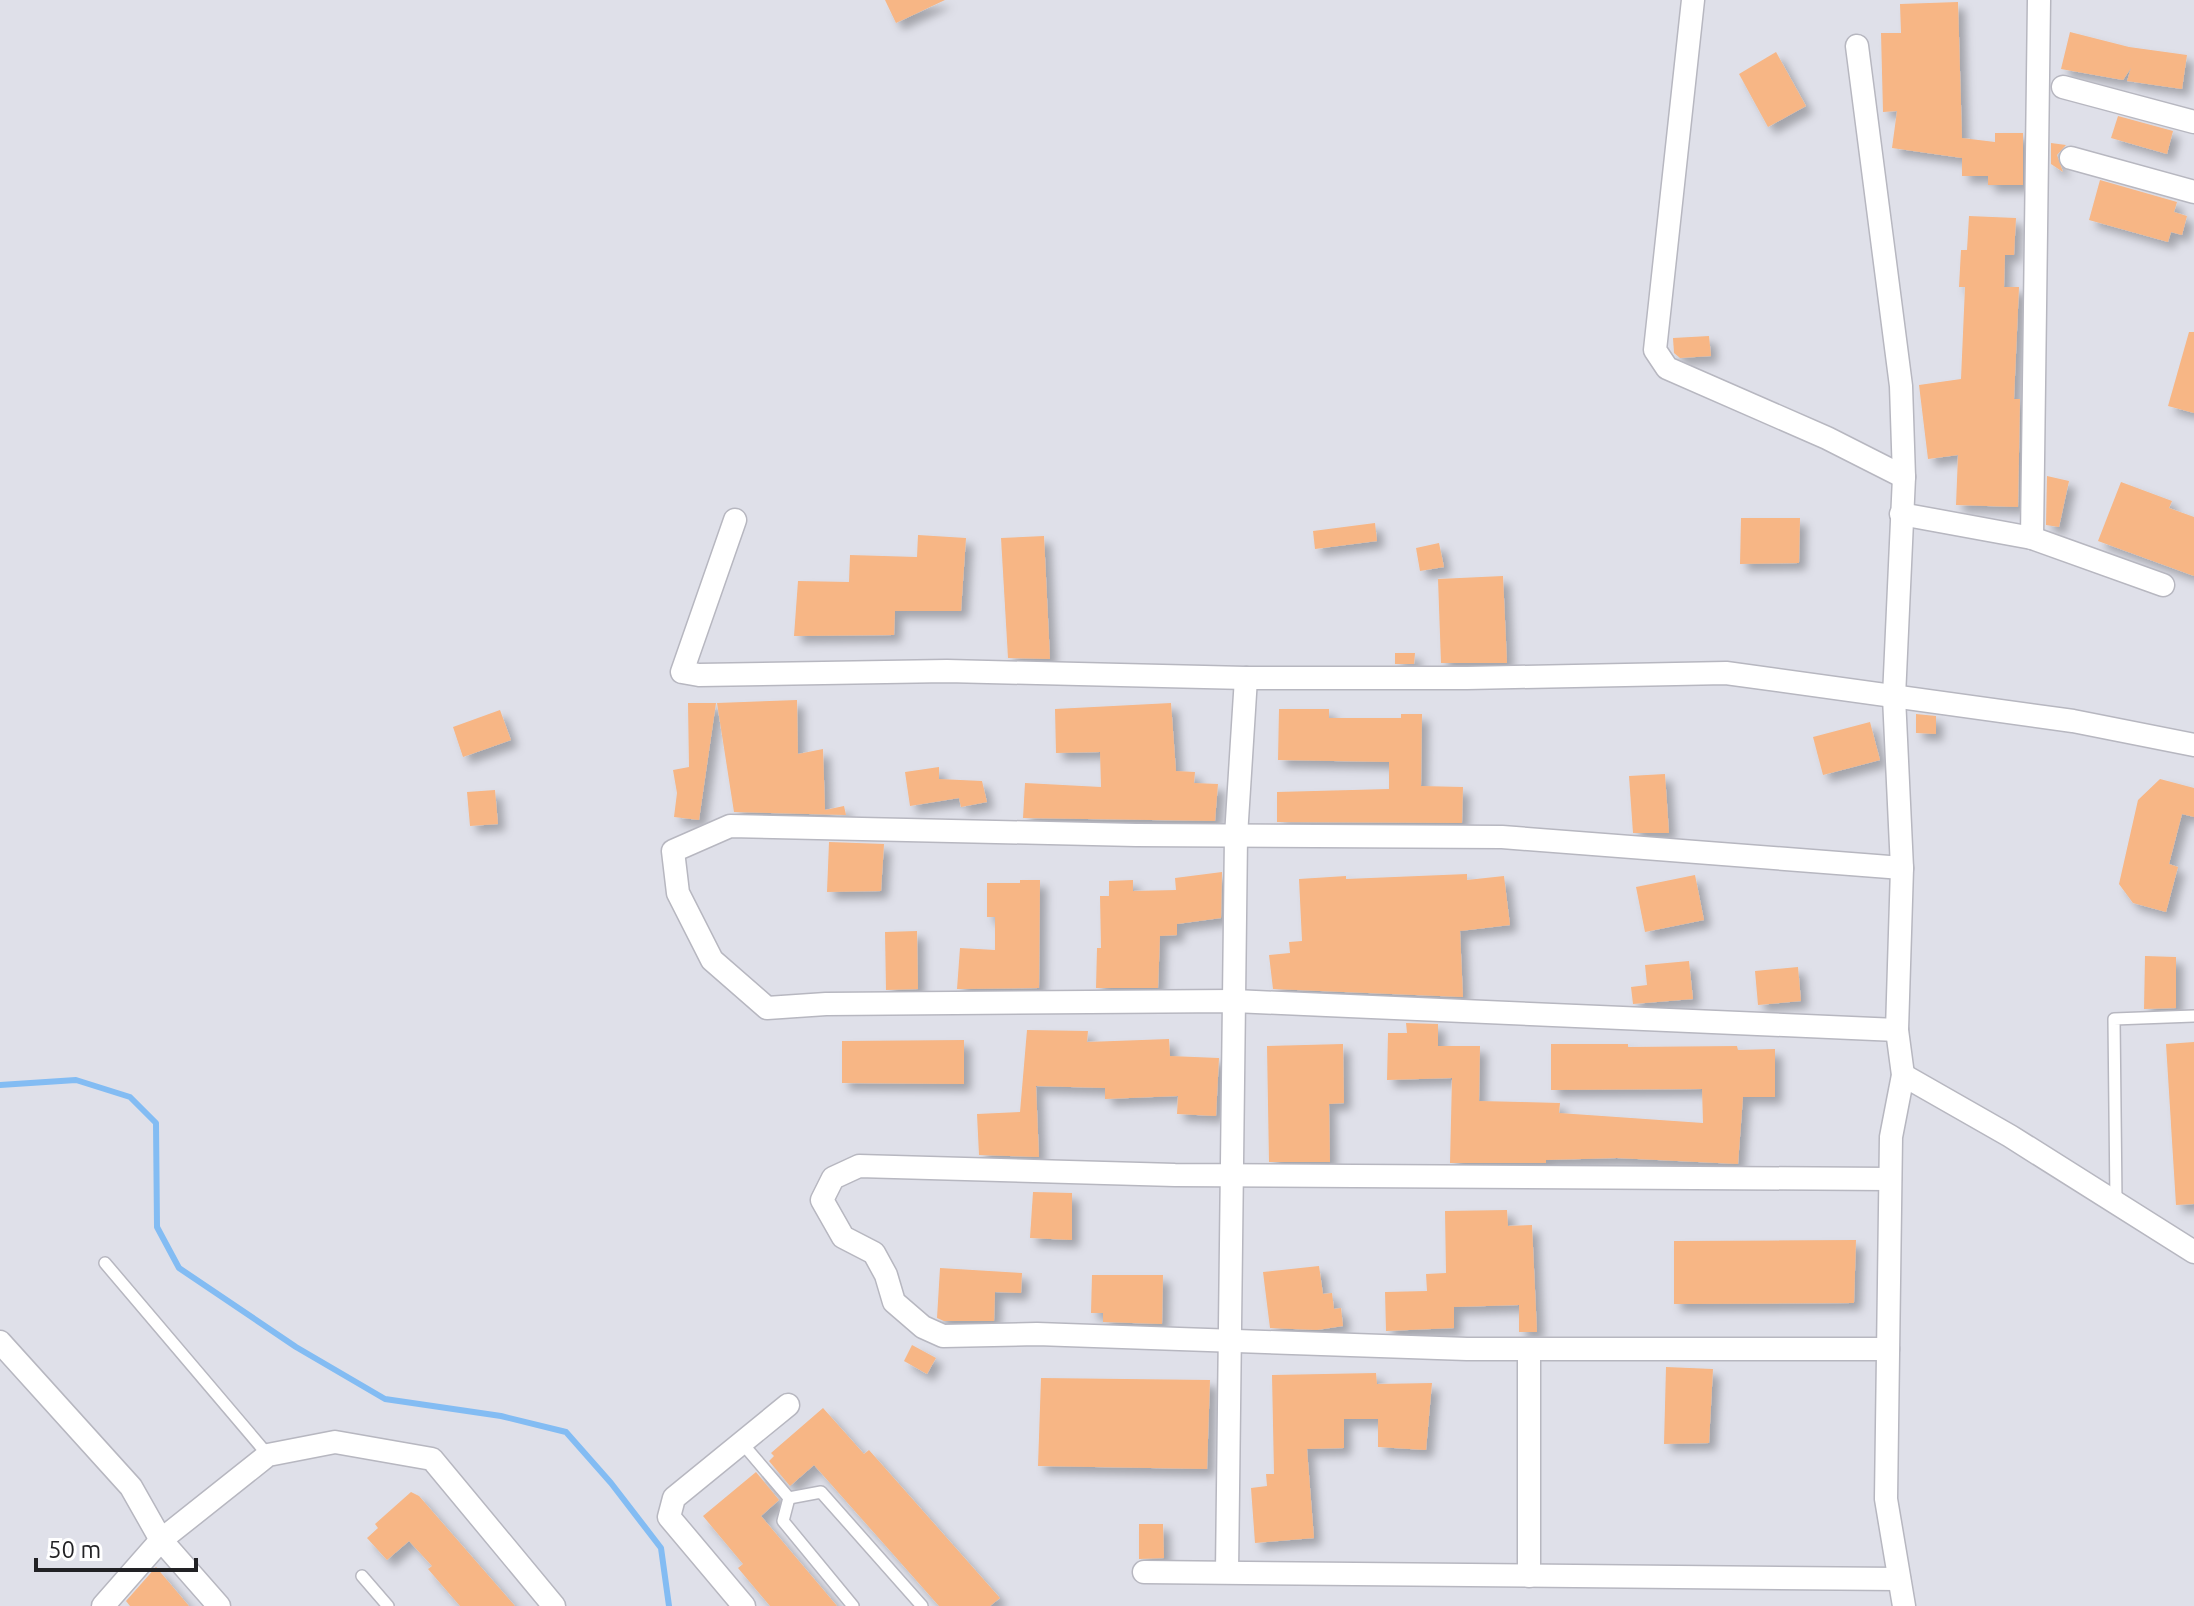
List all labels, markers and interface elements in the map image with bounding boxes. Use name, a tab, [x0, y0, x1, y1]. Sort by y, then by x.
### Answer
scale bar	[36, 1522, 196, 1572]
text: 50 m	[48, 1536, 101, 1563]

